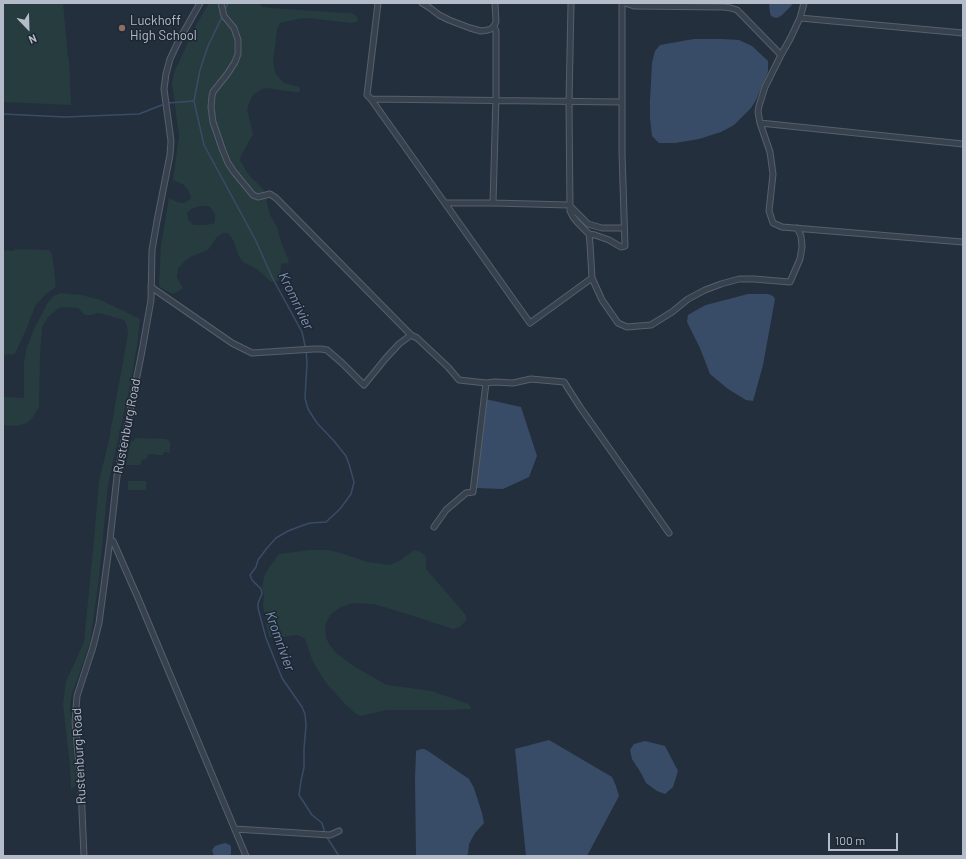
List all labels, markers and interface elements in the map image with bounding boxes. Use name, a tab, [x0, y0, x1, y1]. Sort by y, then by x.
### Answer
north arrow	[8, 8, 48, 48]
place label: Luckhoff High School	[130, 13, 197, 44]
marker: Luckhoff High School	[117, 23, 127, 33]
text: N	[27, 32, 39, 47]
water label: Kromrivier	[275, 269, 317, 333]
street label: Rustenburg Road	[110, 377, 144, 475]
water label: Kromrivier	[261, 609, 299, 673]
street label: Rustenburg Road	[69, 707, 89, 805]
scale bar	[830, 825, 900, 851]
text: 100 m	[835, 833, 865, 847]

